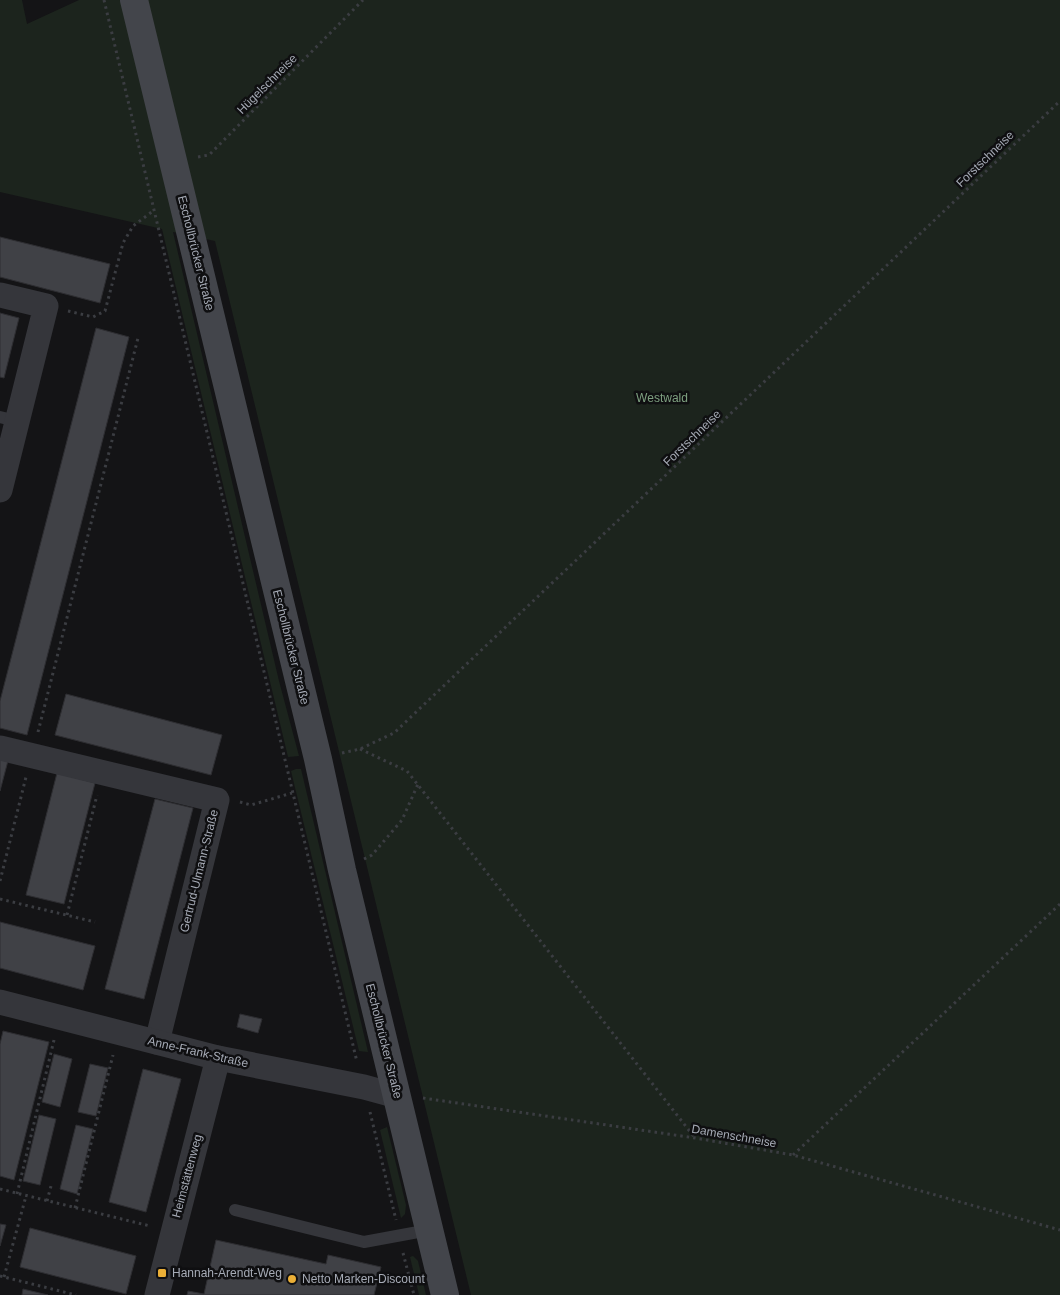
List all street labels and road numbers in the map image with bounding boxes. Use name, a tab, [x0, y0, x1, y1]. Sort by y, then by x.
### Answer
street label: Hügelschneise	[234, 51, 300, 117]
street label: Forstschneise	[953, 128, 1017, 190]
street label: Eschollbrücker Straße	[175, 194, 217, 312]
street label: Forstschneise	[660, 407, 724, 469]
street label: Eschollbrücker Straße	[270, 588, 312, 706]
street label: Gertrud-Ulmann-Straße	[177, 808, 221, 934]
street label: Eschollbrücker Straße	[363, 982, 405, 1100]
street label: Anne-Frank-Straße	[146, 1034, 250, 1070]
street label: Damenschneise	[690, 1122, 778, 1150]
street label: Heimstättenweg	[169, 1133, 205, 1219]

